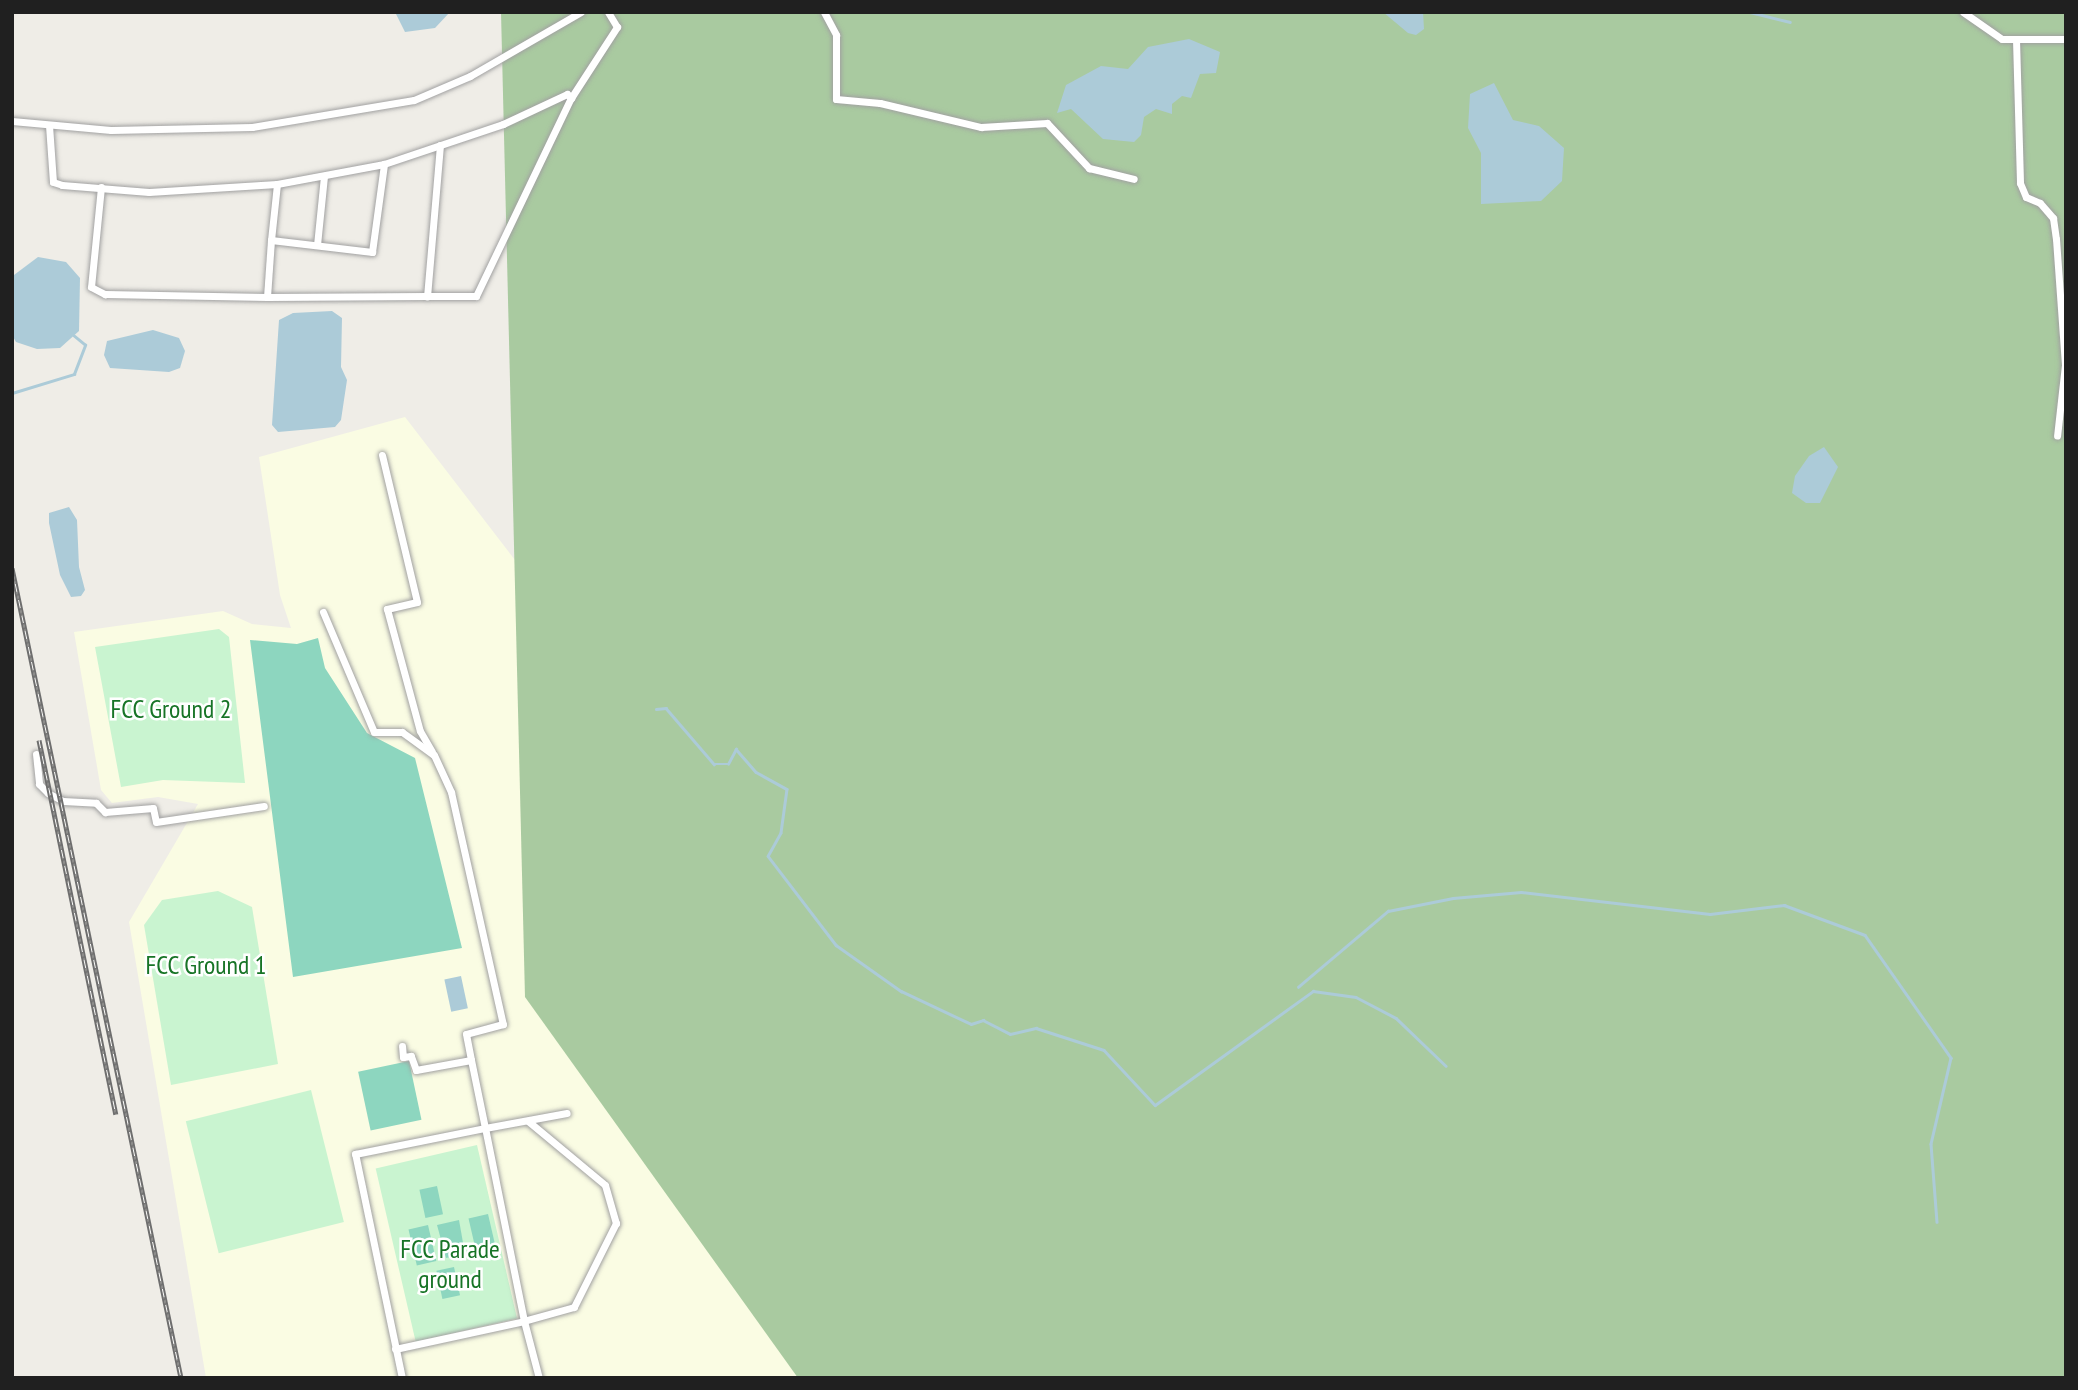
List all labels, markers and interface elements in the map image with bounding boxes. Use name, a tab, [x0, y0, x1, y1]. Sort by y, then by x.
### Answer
park label: FCC Ground 2	[110, 693, 232, 725]
park label: FCC Ground 1	[145, 949, 267, 981]
park label: FCC Parade ground	[400, 1233, 500, 1294]

